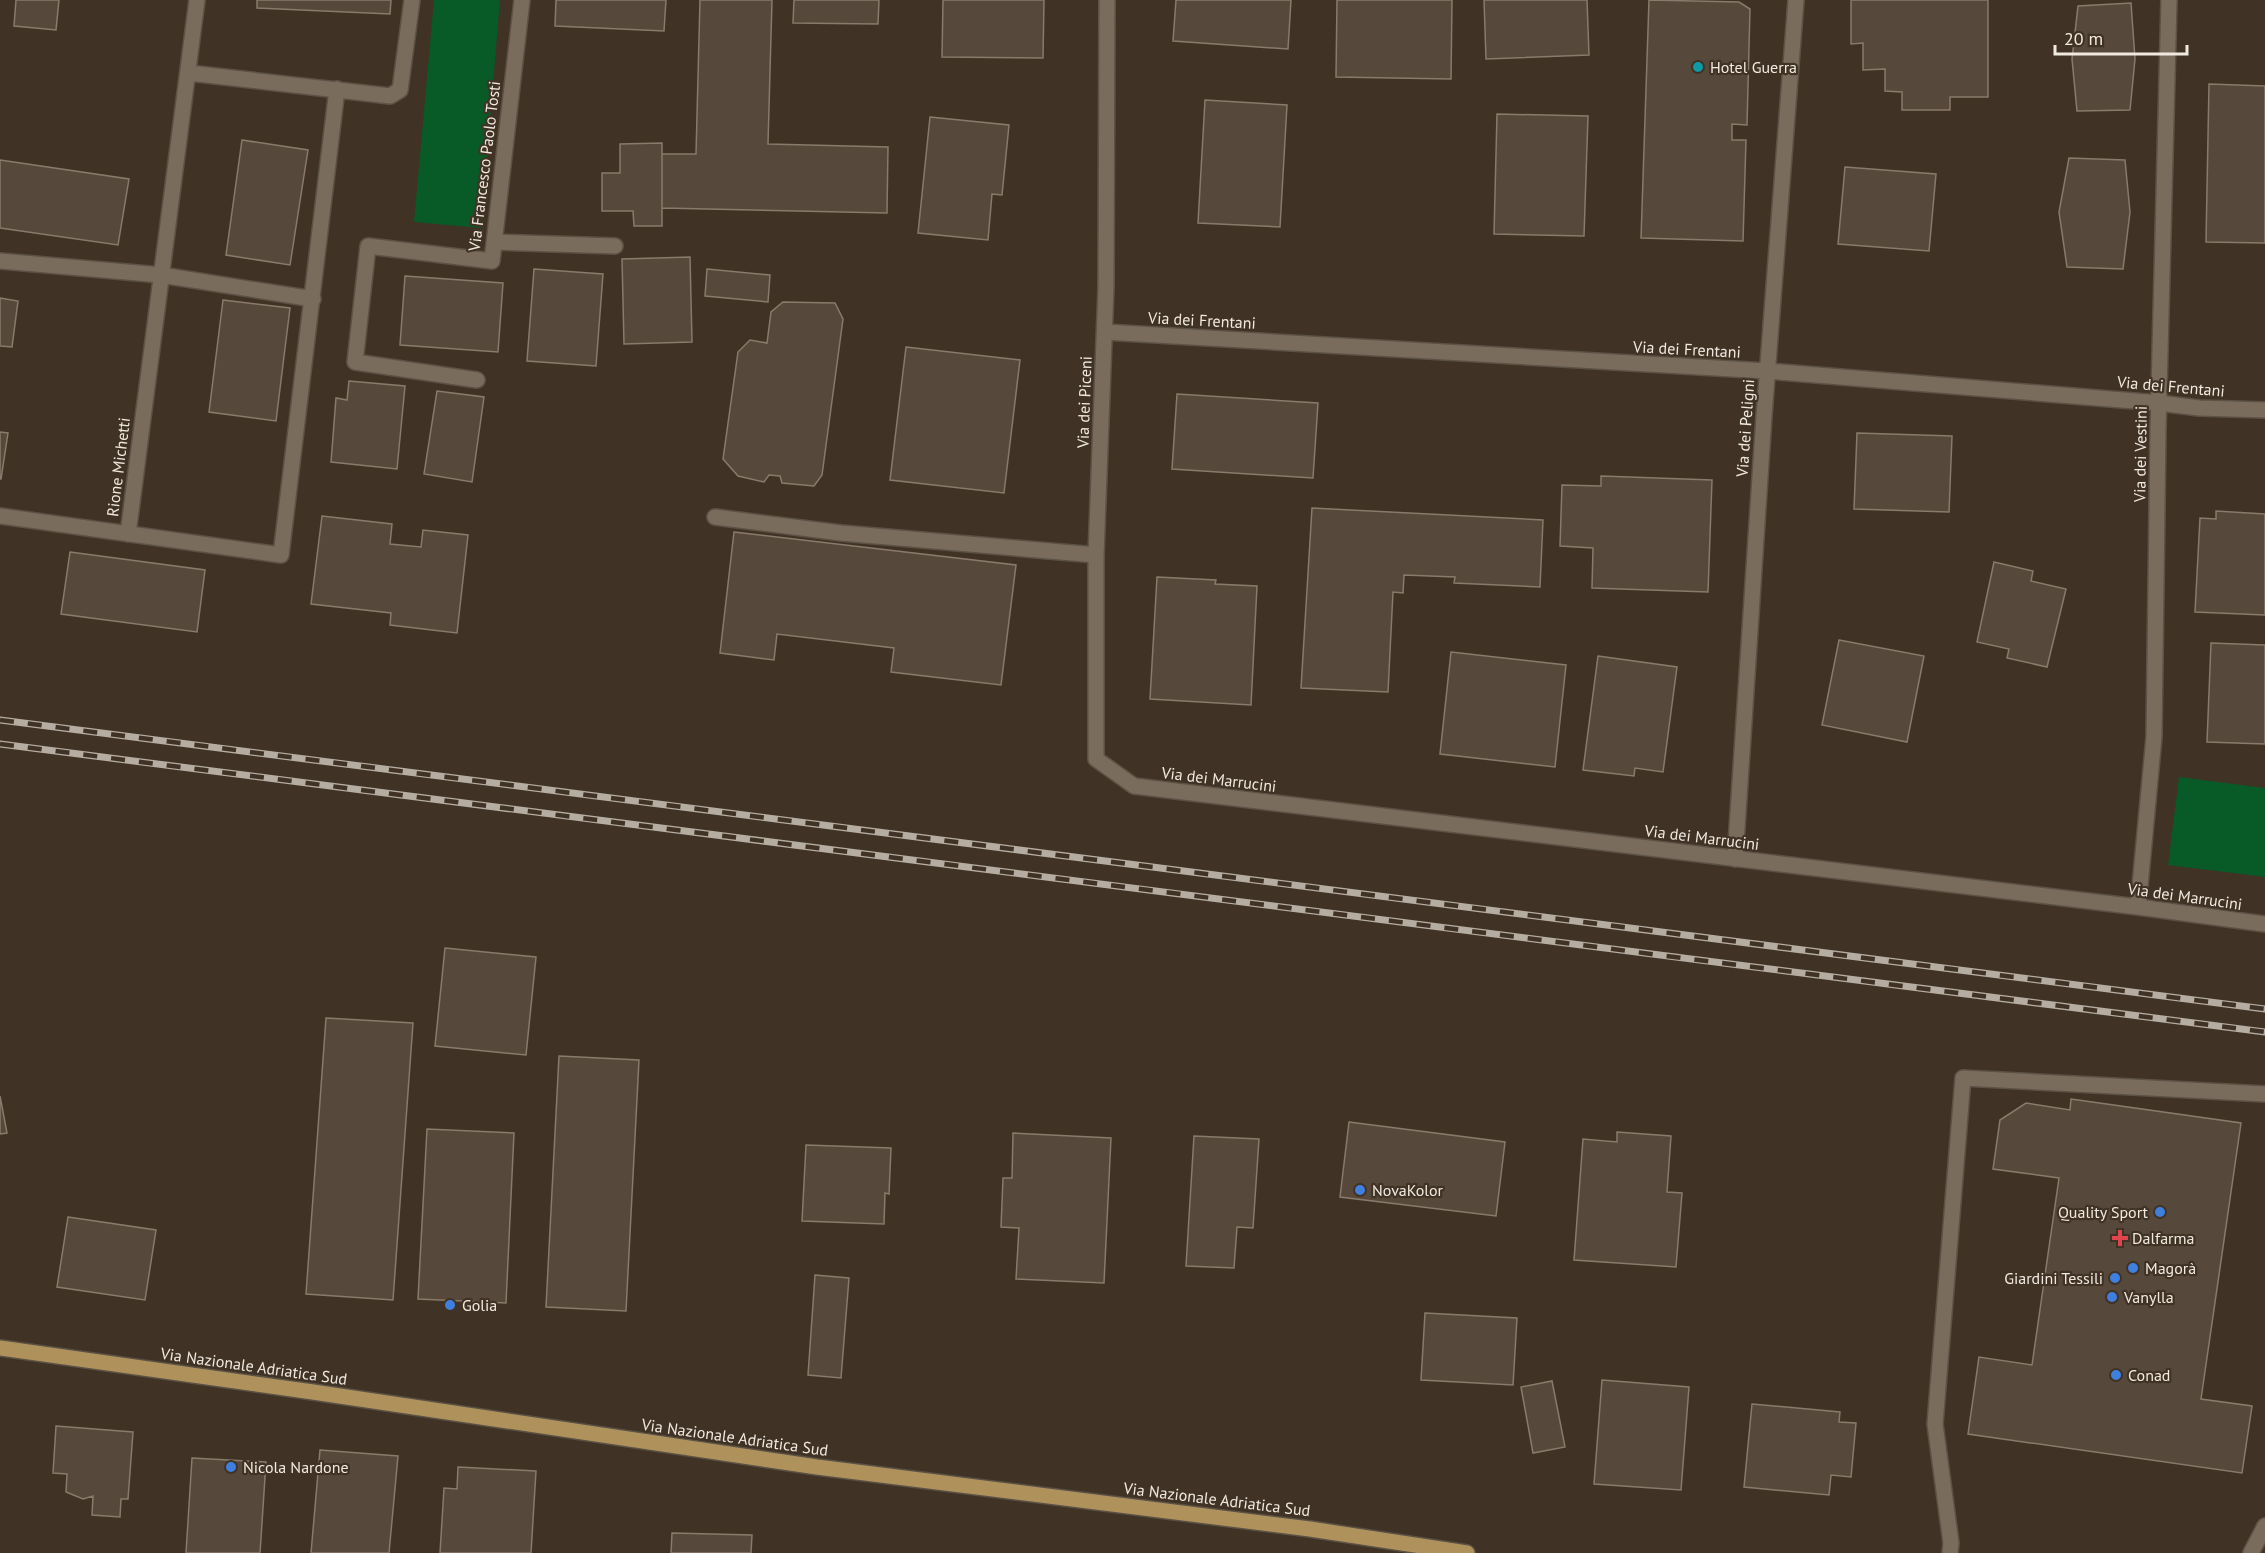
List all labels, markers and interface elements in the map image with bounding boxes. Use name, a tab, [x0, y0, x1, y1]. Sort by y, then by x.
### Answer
scale bar	[2055, 18, 2187, 56]
text: 20 m	[2064, 27, 2103, 50]
place label: Hotel Guerra	[1710, 57, 1797, 77]
marker: Hotel Guerra	[1691, 60, 1705, 74]
street label: Via Francesco Paolo Tosti	[464, 80, 504, 253]
street label: Via dei Frentani	[1147, 307, 1256, 333]
street label: Via dei Frentani	[1632, 336, 1741, 362]
street label: Via dei Piceni	[1072, 356, 1096, 449]
street label: Via dei Frentani	[2115, 371, 2226, 401]
street label: Via dei Peligni	[1732, 378, 1758, 479]
street label: Via dei Vestini	[2129, 406, 2151, 503]
street label: Rione Michetti	[102, 416, 134, 518]
street label: Via dei Marrucini	[1159, 762, 1278, 796]
street label: Via dei Marrucini	[1642, 820, 1761, 854]
street label: Via dei Marrucini	[2125, 878, 2244, 914]
place label: NovaKolor	[1372, 1180, 1444, 1200]
marker: NovaKolor	[1353, 1183, 1367, 1197]
place label: Quality Sport	[2058, 1202, 2149, 1222]
marker: Quality Sport	[2153, 1205, 2167, 1219]
place label: Dalfarma	[2132, 1228, 2194, 1248]
marker: Dalfarma	[2113, 1231, 2127, 1245]
place label: Magorà	[2145, 1258, 2196, 1278]
marker: Magorà	[2126, 1261, 2140, 1275]
place label: Giardini Tessili	[2004, 1268, 2103, 1288]
marker: Giardini Tessili	[2108, 1271, 2122, 1285]
place label: Vanylla	[2123, 1287, 2174, 1307]
marker: Vanylla	[2105, 1290, 2119, 1304]
place label: Golia	[462, 1295, 497, 1315]
marker: Golia	[443, 1298, 457, 1312]
street label: Via Nazionale Adriatica Sud	[159, 1343, 349, 1389]
place label: Conad	[2128, 1365, 2170, 1385]
marker: Conad	[2109, 1368, 2123, 1382]
street label: Via Nazionale Adriatica Sud	[640, 1414, 830, 1460]
place label: Nicola Nardone	[243, 1457, 349, 1477]
marker: Nicola Nardone	[224, 1460, 238, 1474]
street label: Via Nazionale Adriatica Sud	[1121, 1477, 1312, 1520]

